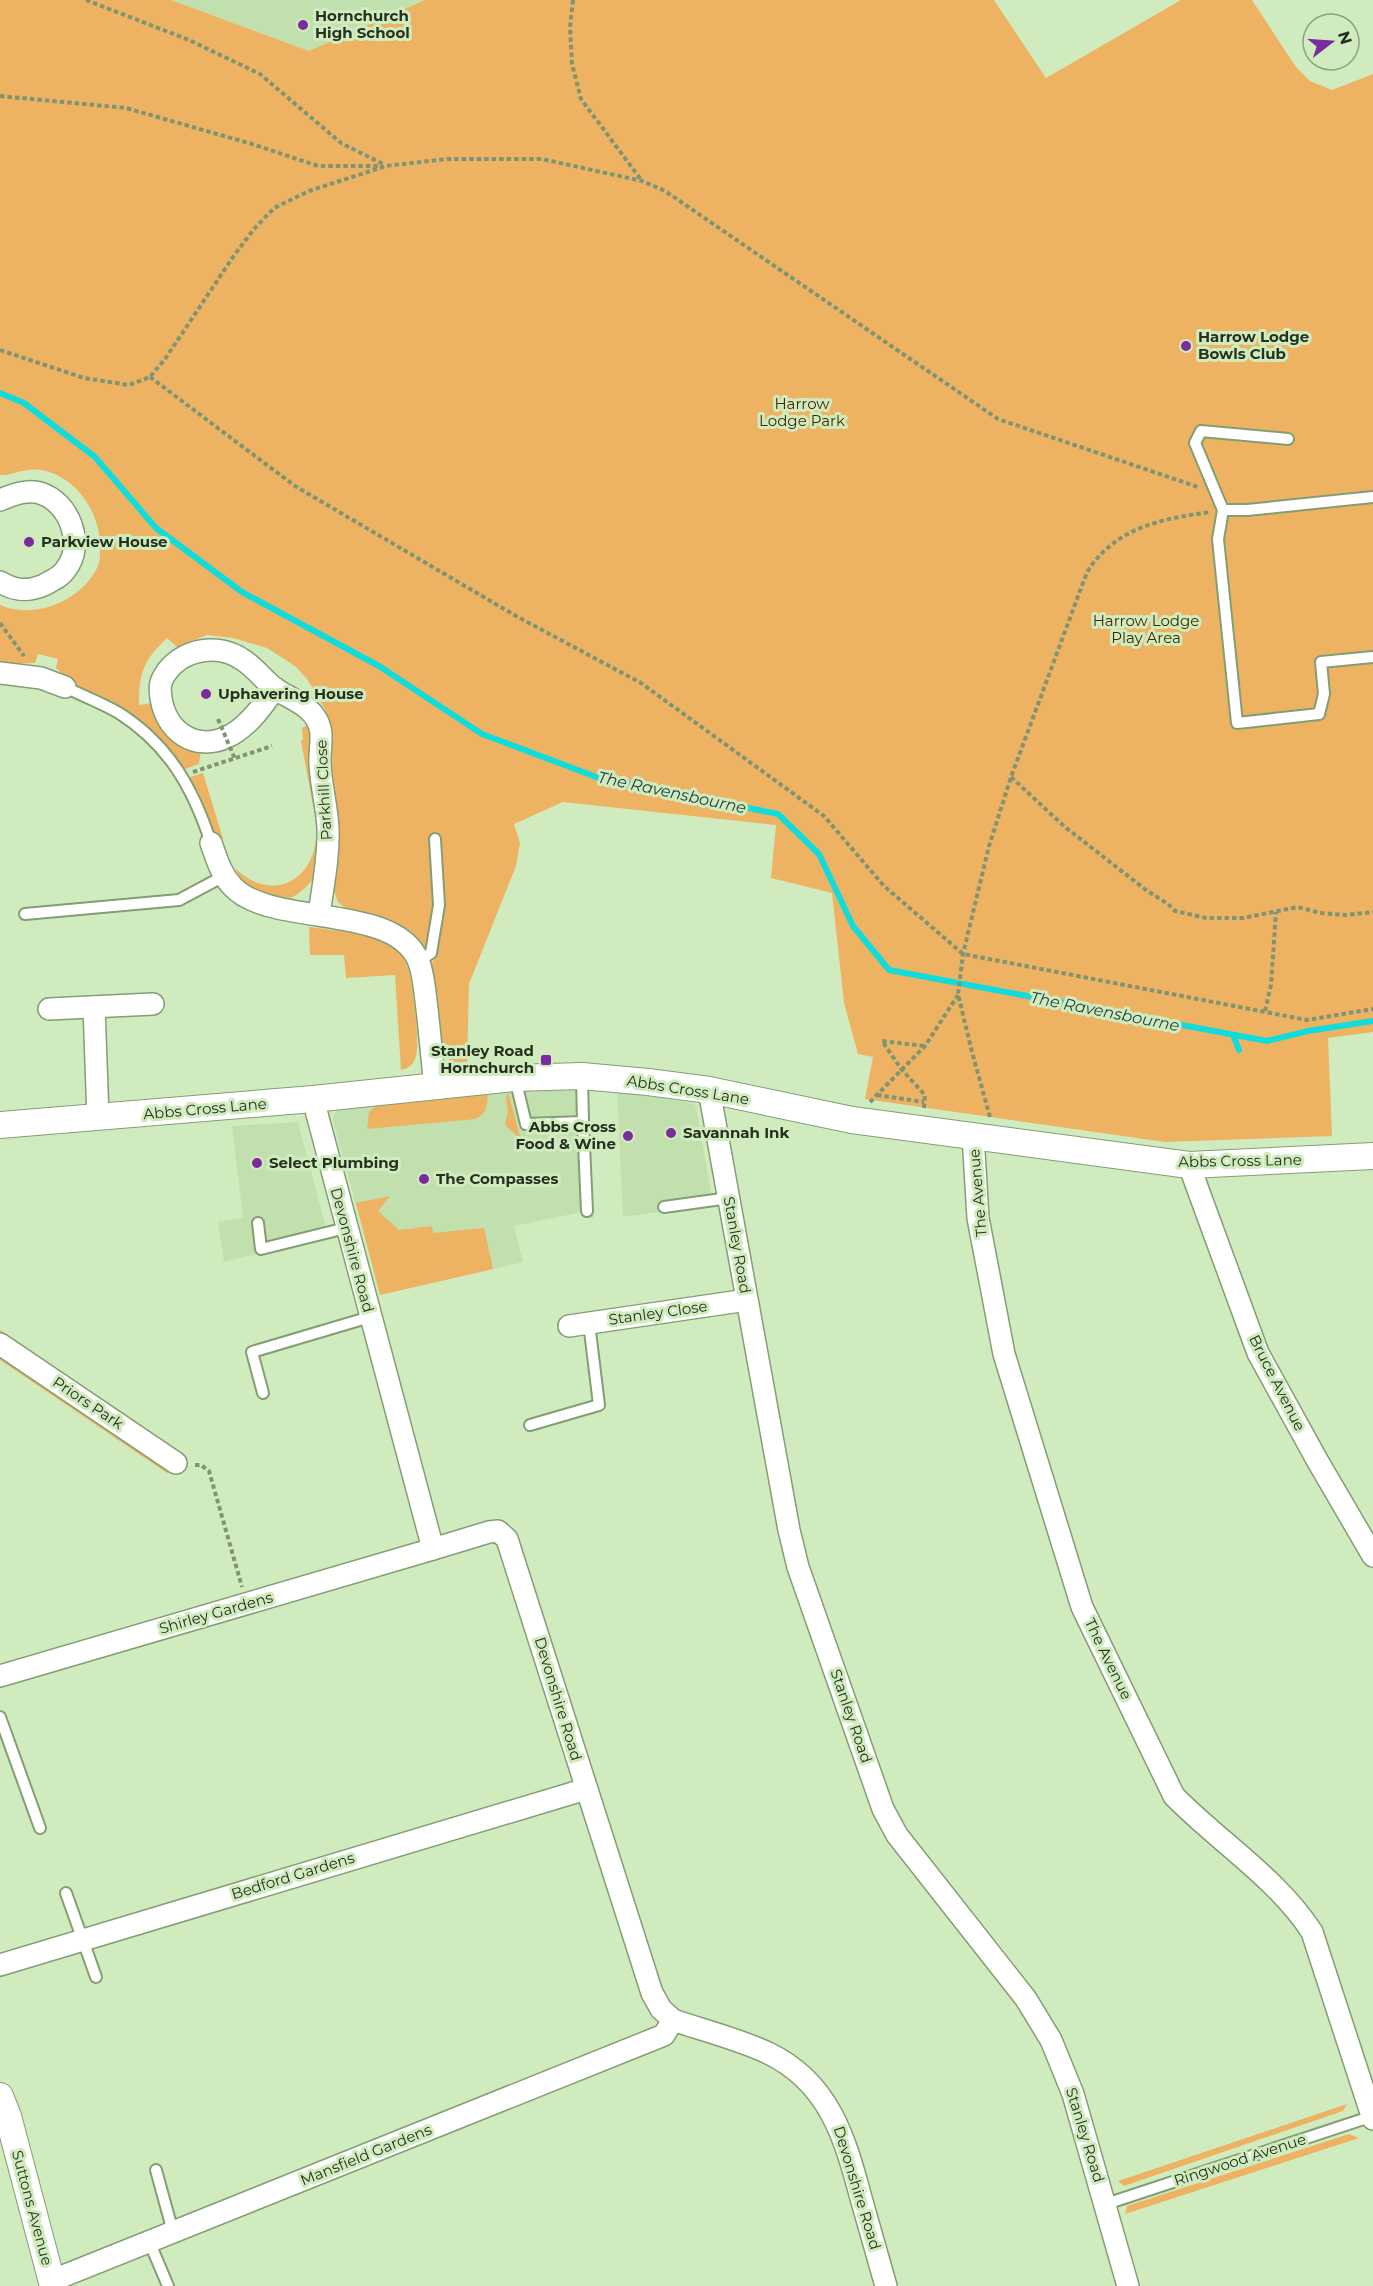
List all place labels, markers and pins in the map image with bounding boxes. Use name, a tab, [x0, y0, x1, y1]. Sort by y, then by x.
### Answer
place label: Hornchurch High School	[315, 6, 410, 42]
marker: Hornchurch High School	[296, 18, 310, 32]
place label: Harrow Lodge Bowls Club	[1198, 327, 1309, 363]
marker: Harrow Lodge Bowls Club	[1179, 339, 1193, 353]
place label: Parkview House	[41, 532, 168, 551]
marker: Parkview House	[22, 535, 36, 549]
place label: Uphavering House	[218, 684, 364, 703]
marker: Uphavering House	[199, 687, 213, 701]
place label: Stanley Road Hornchurch	[431, 1041, 534, 1077]
marker: Stanley Road Hornchurch	[539, 1053, 553, 1067]
place label: Abbs Cross Food & Wine	[515, 1117, 616, 1153]
place label: Savannah Ink	[683, 1123, 789, 1142]
marker: Savannah Ink	[664, 1126, 678, 1140]
marker: Abbs Cross Food & Wine	[621, 1129, 635, 1143]
place label: Select Plumbing	[269, 1153, 399, 1172]
marker: Select Plumbing	[250, 1156, 264, 1170]
place label: The Compasses	[436, 1169, 558, 1188]
marker: The Compasses	[417, 1172, 431, 1186]

